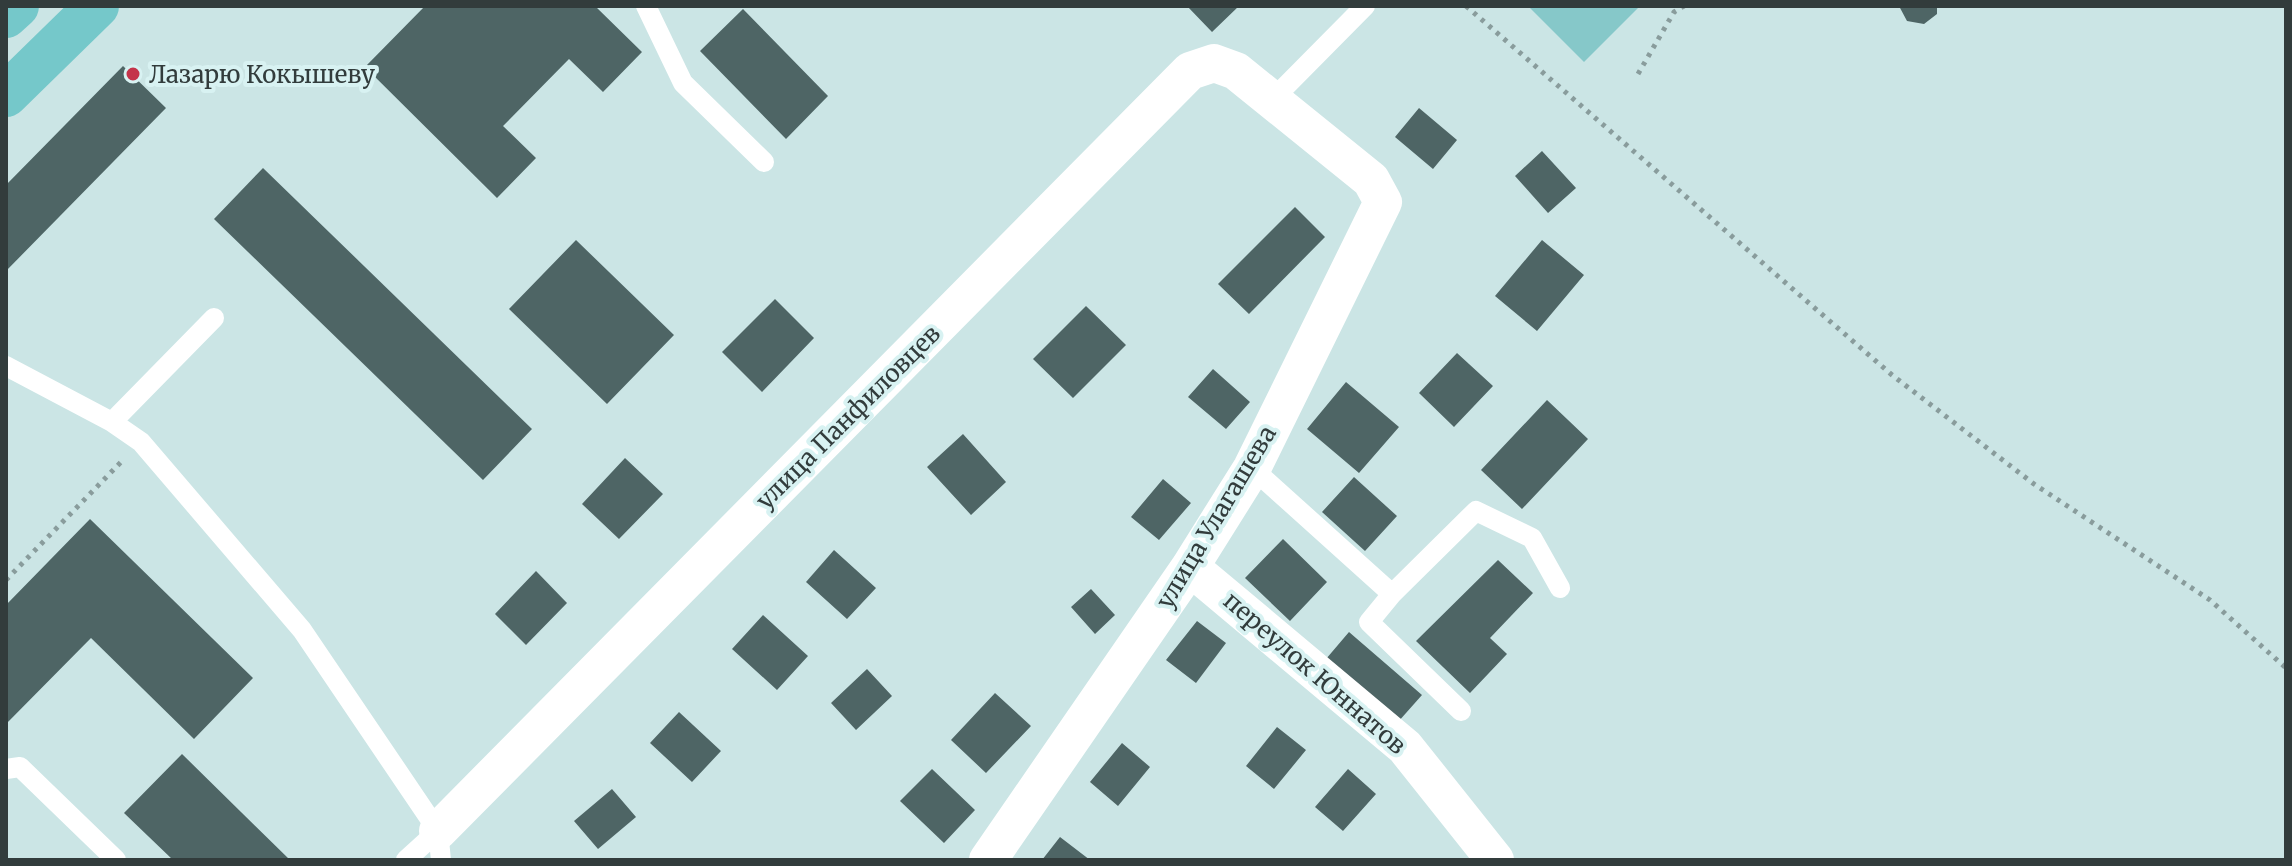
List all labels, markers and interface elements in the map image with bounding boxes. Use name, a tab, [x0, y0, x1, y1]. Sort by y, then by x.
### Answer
place label: Лазарю Кокышеву	[149, 59, 375, 90]
marker: Лазарю Кокышеву	[124, 65, 142, 83]
street label: улица Панфиловцев	[749, 318, 947, 516]
street label: улица Улагашева	[1149, 420, 1283, 614]
street label: переулок Юннатов	[1217, 585, 1413, 761]

